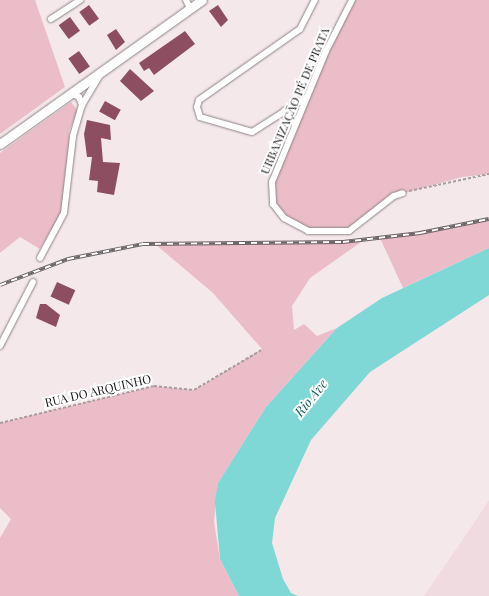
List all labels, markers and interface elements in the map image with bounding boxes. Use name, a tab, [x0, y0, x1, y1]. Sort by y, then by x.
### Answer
street label: URBANIZAÇÃO PÉ DE PRATA	[258, 26, 332, 176]
street label: RUA DO ARQUINHO	[43, 372, 153, 410]
water label: Rio Ave	[291, 376, 331, 420]

